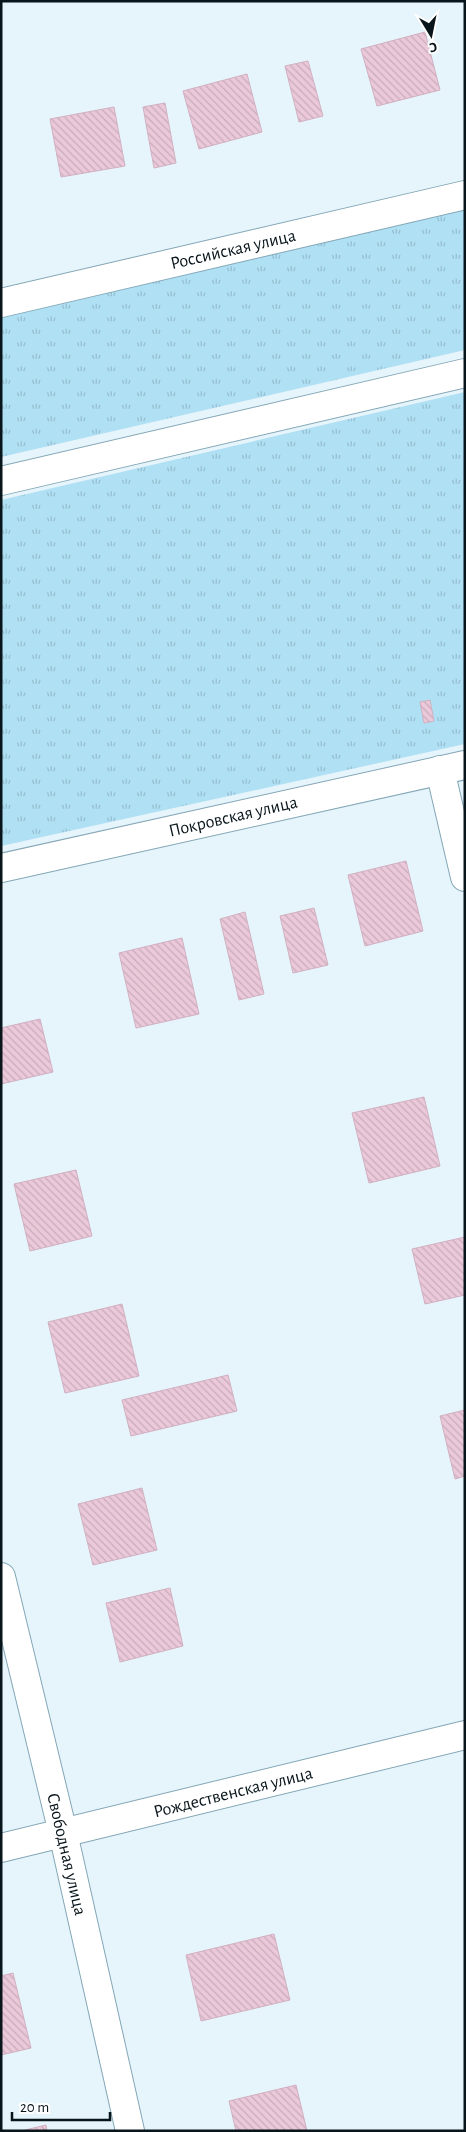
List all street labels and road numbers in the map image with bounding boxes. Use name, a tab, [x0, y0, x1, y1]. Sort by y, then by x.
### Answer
street label: Российская улица	[169, 227, 298, 273]
street label: Покровская улица	[167, 793, 299, 841]
street label: Рождественская улица	[152, 1764, 315, 1821]
street label: Свободная улица	[43, 1791, 90, 1917]

